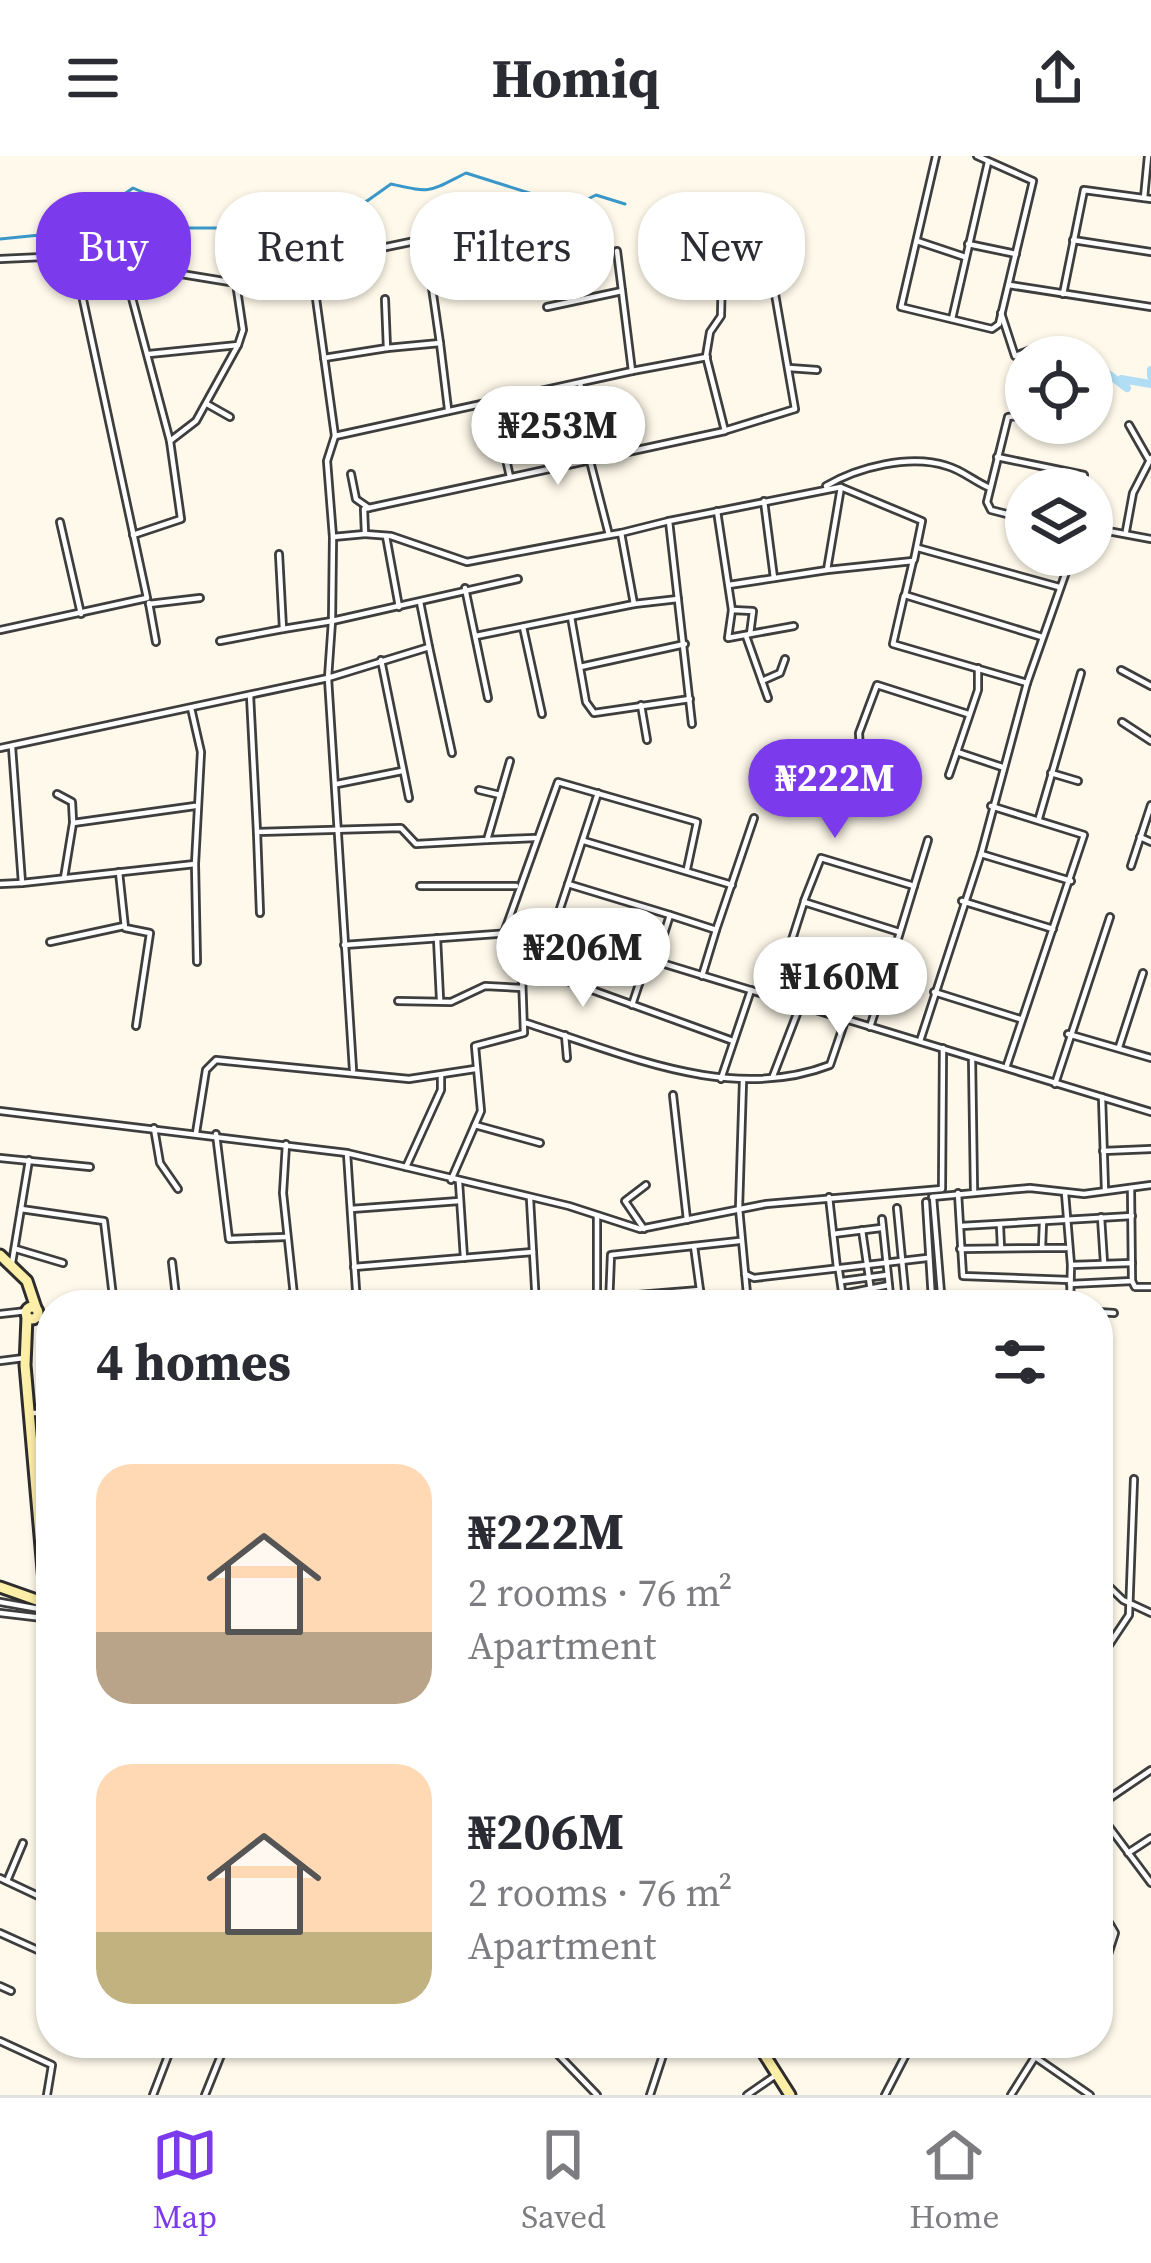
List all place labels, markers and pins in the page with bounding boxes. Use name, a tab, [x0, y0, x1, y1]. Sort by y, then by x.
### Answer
pin: ₦253M	[474, 386, 642, 488]
pin: ₦222M	[751, 739, 919, 841]
pin: ₦206M	[499, 908, 667, 1010]
pin: ₦160M	[756, 937, 924, 1039]

